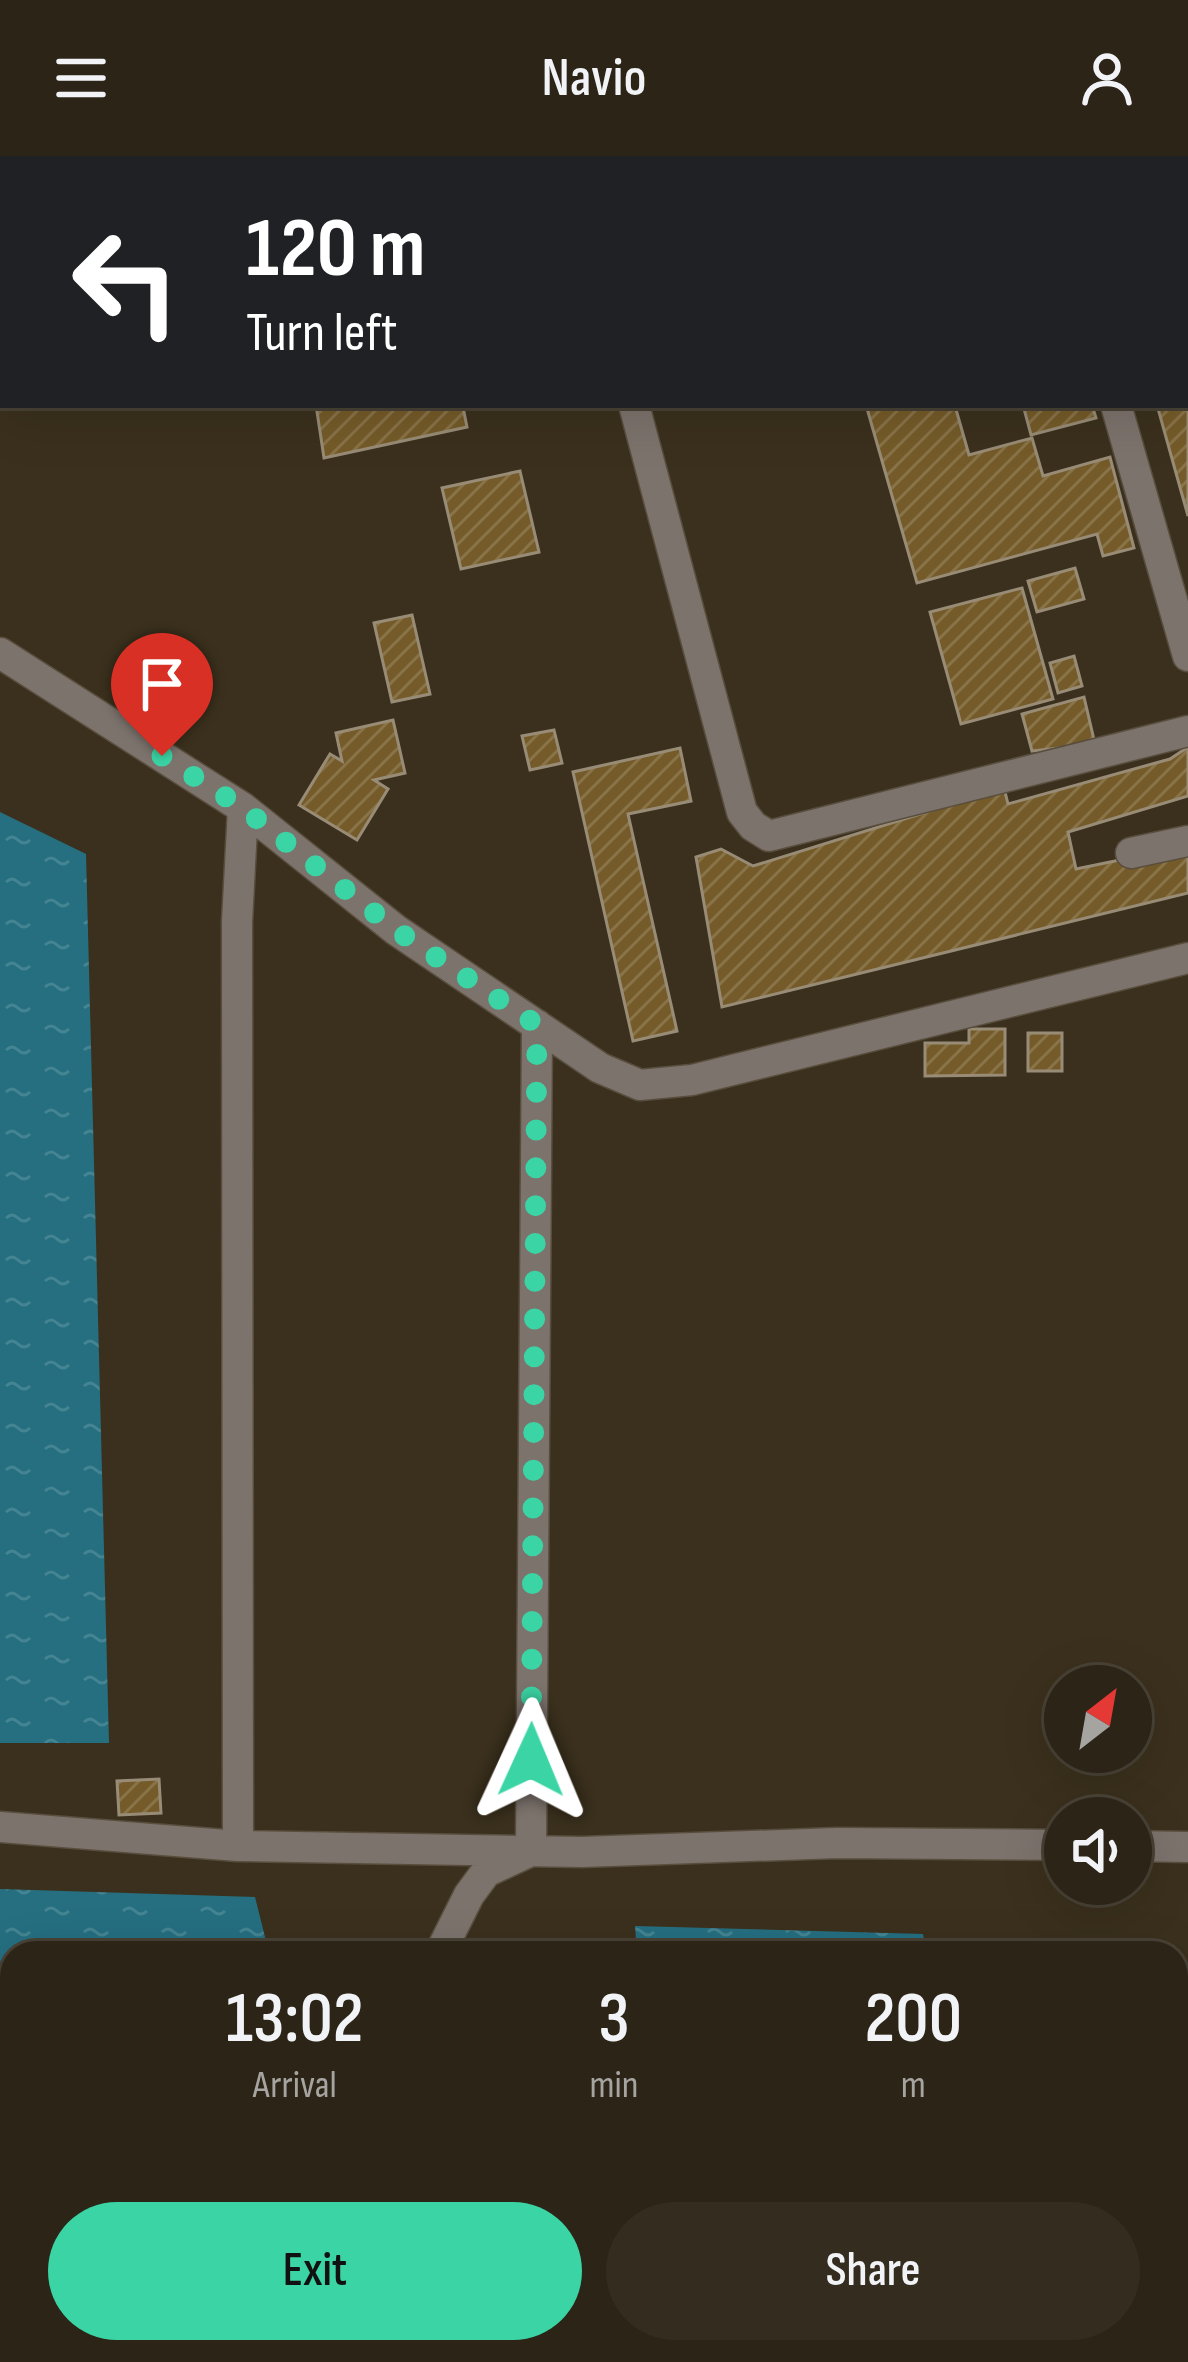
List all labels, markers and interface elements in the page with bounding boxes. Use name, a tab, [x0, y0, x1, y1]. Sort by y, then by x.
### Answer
icon: menu	[48, 45, 114, 111]
icon: person	[1074, 45, 1140, 111]
text: Navio	[542, 46, 646, 111]
text: 120 m	[246, 199, 425, 300]
icon: left	[48, 204, 204, 360]
text: Turn left	[246, 301, 398, 366]
pin	[111, 633, 213, 756]
icon: arrive	[129, 651, 195, 717]
north arrow	[1044, 1665, 1152, 1773]
map controls	[1044, 1665, 1152, 1905]
position arrow	[468, 1697, 594, 1823]
button: sound	[1044, 1797, 1152, 1905]
text: 13:02	[226, 1976, 364, 2063]
text: 3	[598, 1976, 630, 2063]
text: 200	[865, 1976, 962, 2063]
text: Arrival	[253, 2062, 337, 2109]
text: min	[590, 2062, 639, 2109]
text: m	[901, 2062, 926, 2109]
button: Exit	[48, 2202, 582, 2340]
button: Share	[606, 2202, 1140, 2340]

